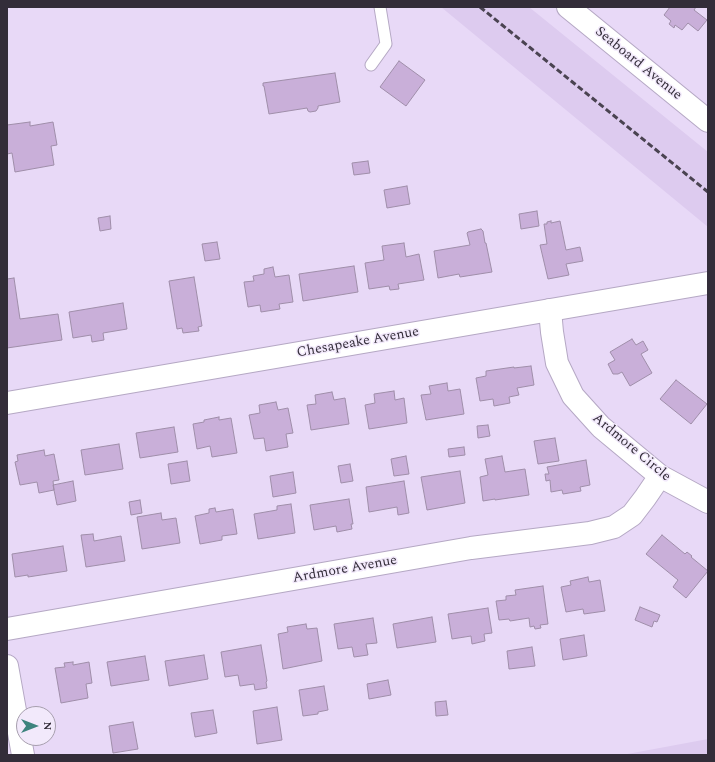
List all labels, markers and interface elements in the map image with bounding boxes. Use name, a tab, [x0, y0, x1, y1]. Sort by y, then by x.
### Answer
street label: Seaboard Avenue	[591, 24, 685, 104]
street label: Chesapeake Avenue	[296, 324, 420, 362]
street label: Ardmore Circle	[588, 410, 674, 486]
street label: Ardmore Avenue	[292, 553, 398, 587]
north arrow	[16, 706, 56, 746]
text: N	[39, 722, 56, 730]

